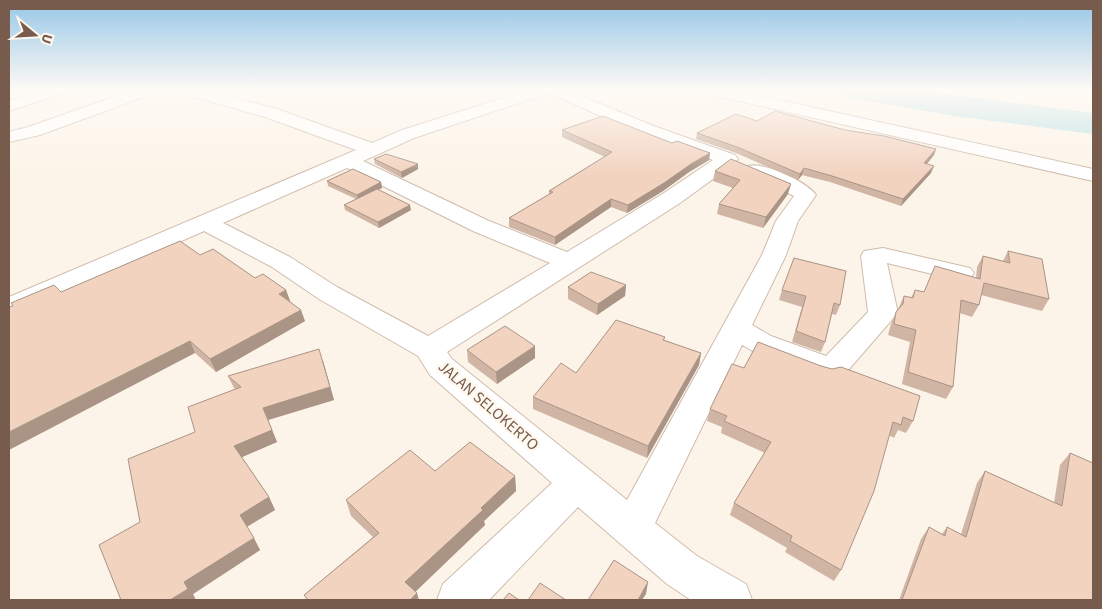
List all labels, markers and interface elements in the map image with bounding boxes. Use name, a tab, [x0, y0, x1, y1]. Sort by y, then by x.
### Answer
north arrow	[10, 10, 60, 60]
text: U	[35, 31, 57, 46]
street label: JALAN SELOKERTO	[433, 356, 543, 456]

